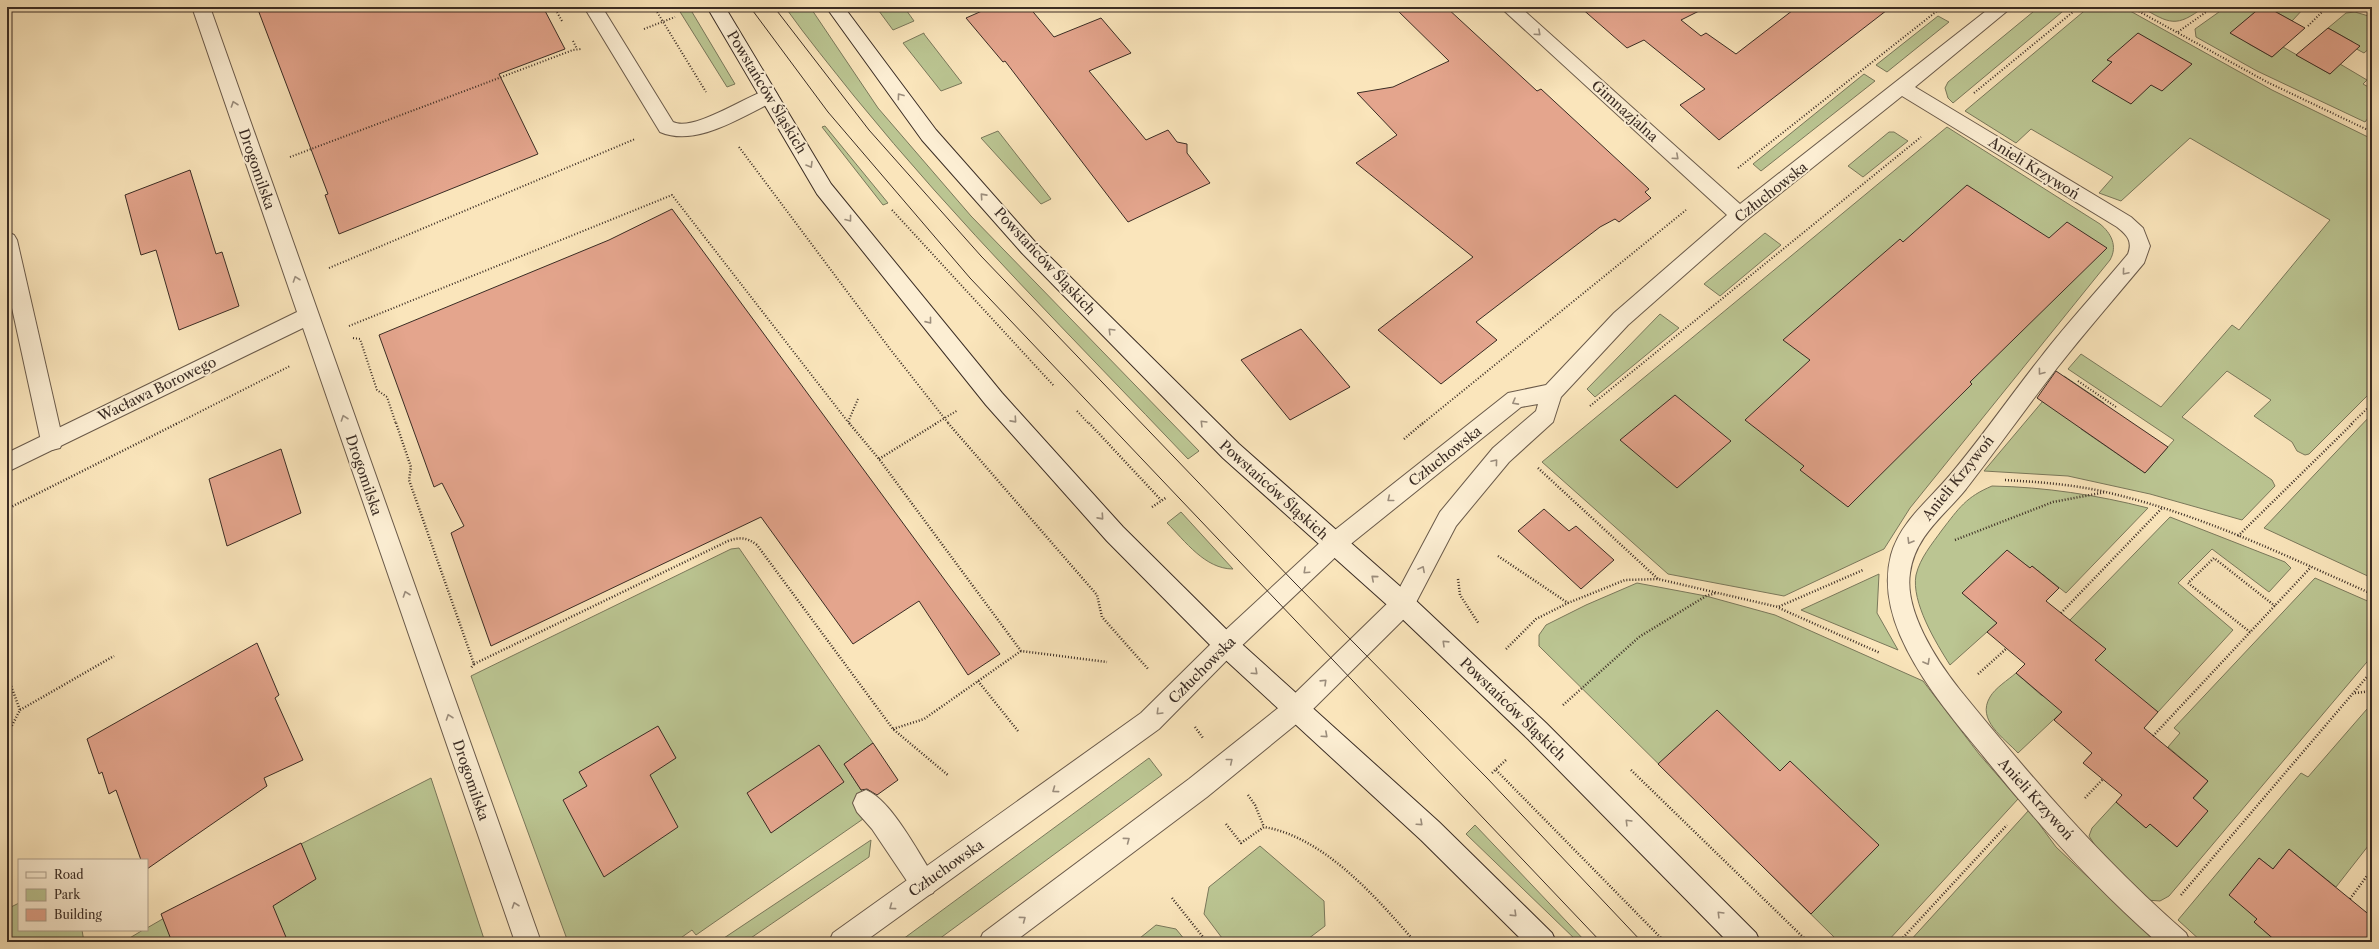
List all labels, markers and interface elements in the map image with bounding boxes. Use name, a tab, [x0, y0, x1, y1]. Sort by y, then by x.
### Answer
street label: Powstańców Śląskich	[723, 27, 812, 157]
one-way arrow	[1533, 28, 1541, 36]
street label: Gimnazjalna	[1588, 76, 1663, 146]
one-way arrow	[897, 93, 905, 100]
one-way arrow	[231, 100, 239, 107]
street label: Drogomilska	[235, 126, 279, 212]
street label: Anieli Krzywoń	[1984, 132, 2083, 203]
one-way arrow	[1671, 153, 1679, 160]
street label: Człuchowska	[1731, 158, 1812, 226]
one-way arrow	[806, 161, 813, 168]
one-way arrow	[980, 193, 988, 201]
street label: Powstańców Śląskich	[991, 203, 1100, 319]
one-way arrow	[844, 215, 851, 222]
one-way arrow	[2122, 268, 2129, 275]
one-way arrow	[292, 276, 300, 283]
one-way arrow	[925, 317, 932, 324]
one-way arrow	[1108, 328, 1116, 336]
street label: Wacława Borowego	[94, 353, 219, 426]
one-way arrow	[2039, 368, 2046, 375]
one-way arrow	[1512, 397, 1519, 404]
one-way arrow	[341, 415, 349, 422]
one-way arrow	[1009, 415, 1016, 423]
one-way arrow	[1200, 420, 1208, 428]
street label: Człuchowska	[1405, 422, 1486, 490]
street label: Drogomilska	[342, 432, 386, 518]
street label: Anieli Krzywoń	[1918, 432, 1998, 525]
street label: Powstańców Śląskich	[1216, 436, 1333, 544]
one-way arrow	[1490, 460, 1497, 467]
one-way arrow	[1388, 494, 1395, 501]
one-way arrow	[1096, 512, 1103, 520]
one-way arrow	[1908, 537, 1915, 544]
one-way arrow	[1303, 566, 1311, 574]
one-way arrow	[1417, 566, 1424, 573]
one-way arrow	[1371, 576, 1379, 583]
one-way arrow	[402, 590, 411, 597]
street label: Człuchowska	[1165, 632, 1240, 707]
one-way arrow	[1442, 640, 1450, 648]
street label: Powstańców Śląskich	[1456, 653, 1571, 764]
one-way arrow	[1923, 658, 1930, 665]
one-way arrow	[1250, 667, 1258, 674]
one-way arrow	[1319, 679, 1327, 686]
one-way arrow	[1156, 707, 1164, 715]
one-way arrow	[445, 713, 454, 720]
one-way arrow	[1320, 730, 1327, 737]
street label: Drogomilska	[449, 737, 493, 823]
street label: Anieli Krzywoń	[1994, 754, 2078, 844]
one-way arrow	[1225, 759, 1232, 766]
one-way arrow	[1052, 785, 1059, 792]
one-way arrow	[1416, 818, 1423, 825]
one-way arrow	[1625, 819, 1633, 827]
street label: Człuchowska	[905, 835, 988, 901]
one-way arrow	[1122, 838, 1129, 845]
legend	[18, 859, 148, 931]
text: Road	[54, 867, 84, 882]
text: Park	[54, 887, 81, 902]
one-way arrow	[512, 902, 520, 909]
one-way arrow	[889, 902, 896, 910]
text: Building	[54, 907, 102, 922]
one-way arrow	[1509, 909, 1517, 917]
one-way arrow	[1717, 911, 1725, 919]
one-way arrow	[1018, 916, 1025, 923]

